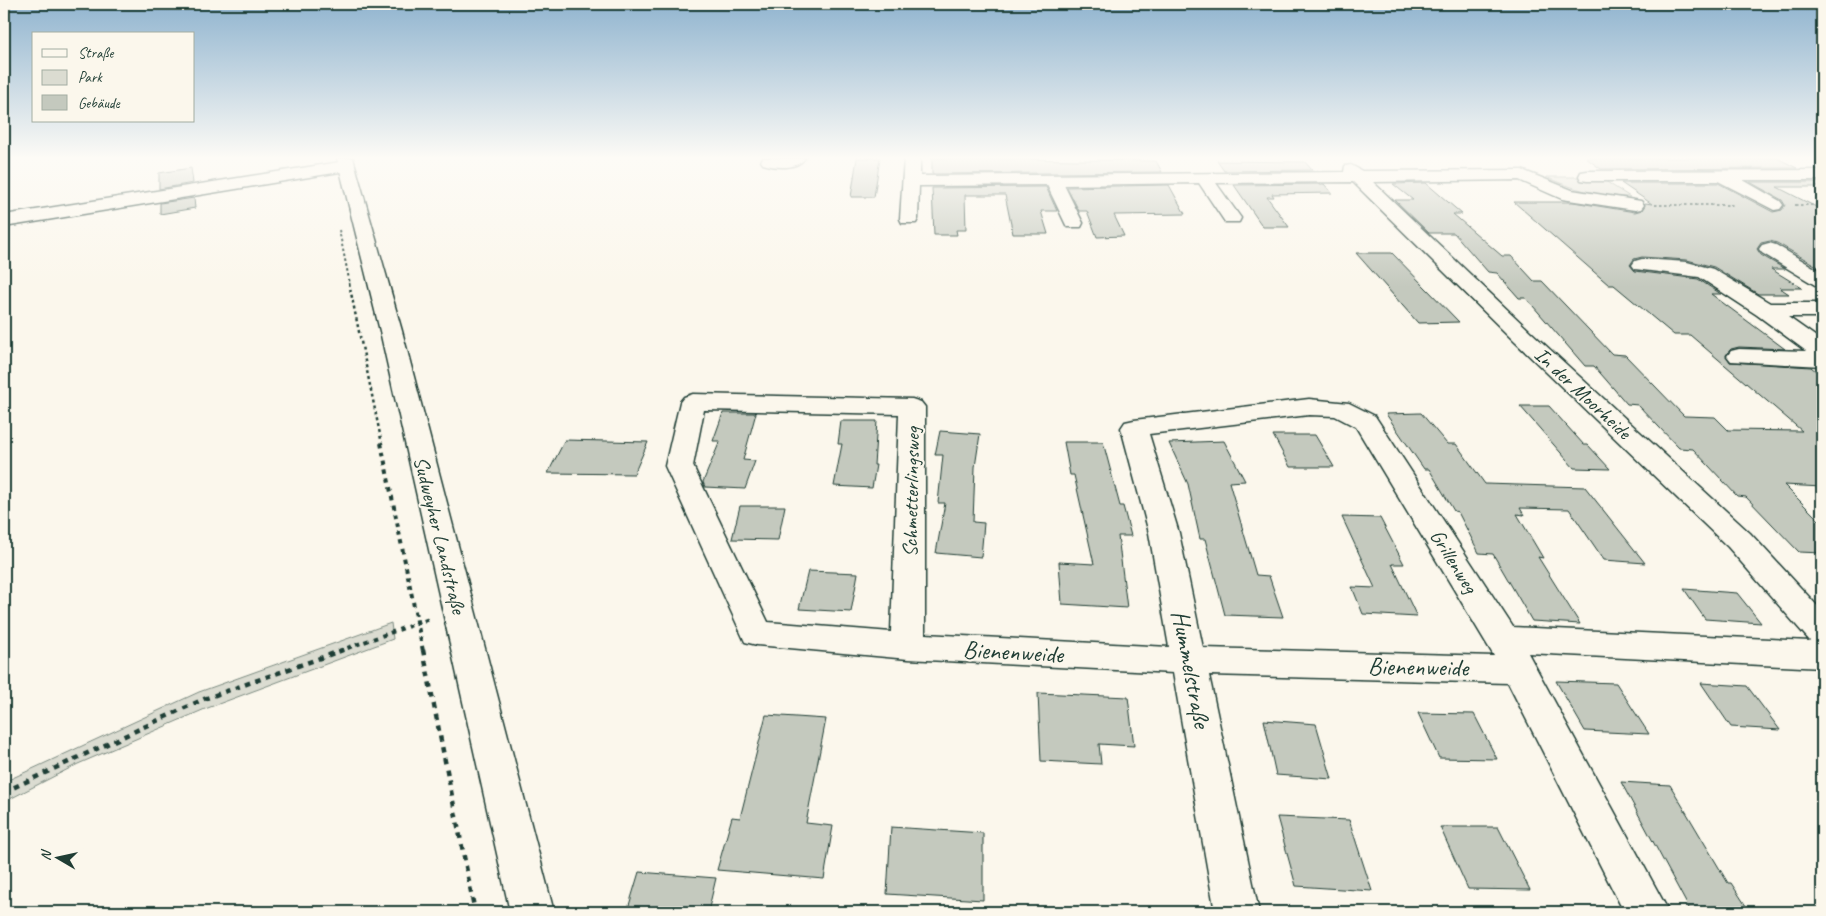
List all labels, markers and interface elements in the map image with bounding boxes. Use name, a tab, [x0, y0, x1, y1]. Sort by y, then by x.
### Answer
legend	[32, 32, 195, 122]
text: Straße	[78, 44, 114, 63]
text: Park	[78, 68, 103, 87]
text: Gebäude	[78, 94, 121, 113]
street label: In der Moorheide	[1529, 341, 1638, 445]
street label: Schmetterlingsweg	[897, 425, 925, 557]
street label: Sudweyher Landstraße	[408, 454, 473, 618]
street label: Grillenweg	[1424, 524, 1484, 599]
street label: Hummelstraße	[1164, 607, 1218, 732]
street label: Bienenweide	[962, 633, 1066, 671]
street label: Bienenweide	[1368, 650, 1470, 684]
north arrow	[32, 834, 82, 884]
text: N	[37, 848, 55, 862]

